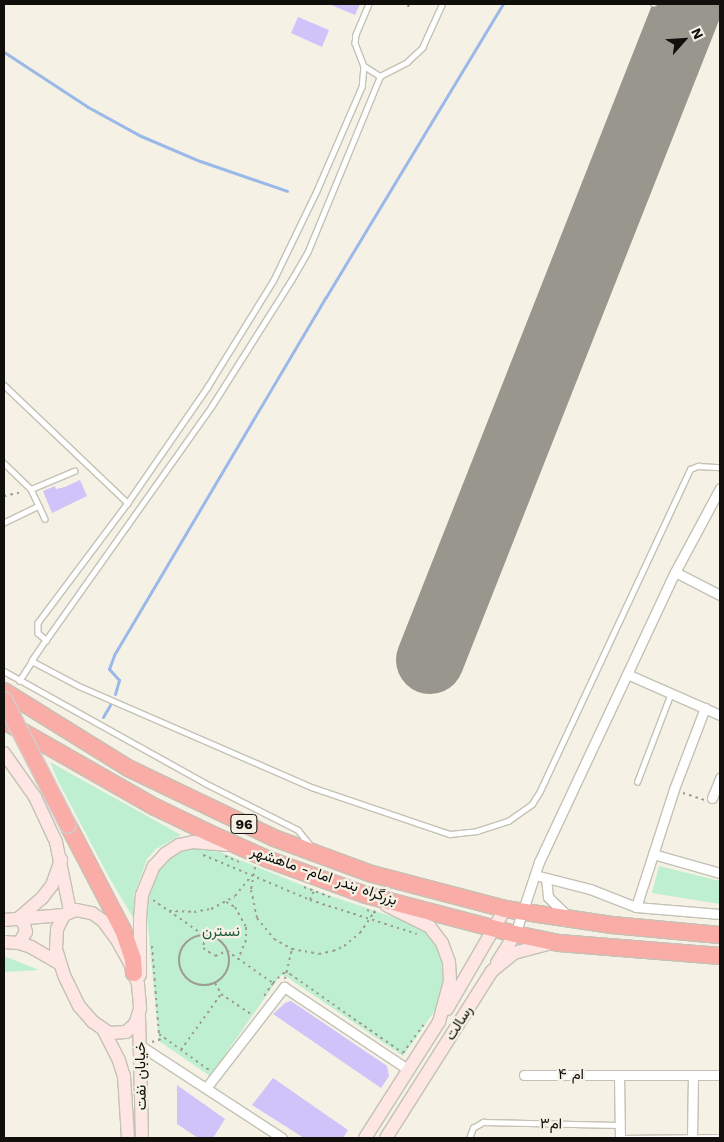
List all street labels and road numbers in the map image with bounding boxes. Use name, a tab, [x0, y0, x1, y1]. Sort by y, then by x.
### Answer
road number: 96	[230, 812, 258, 836]
street label: بزرگراه بندر امام- ماهشهر	[248, 842, 400, 910]
street label: رسالت	[441, 1002, 477, 1044]
street label: خیابان نفت	[131, 1041, 151, 1111]
street label: ام ۴	[558, 1066, 584, 1084]
street label: ام۳	[540, 1115, 562, 1133]

